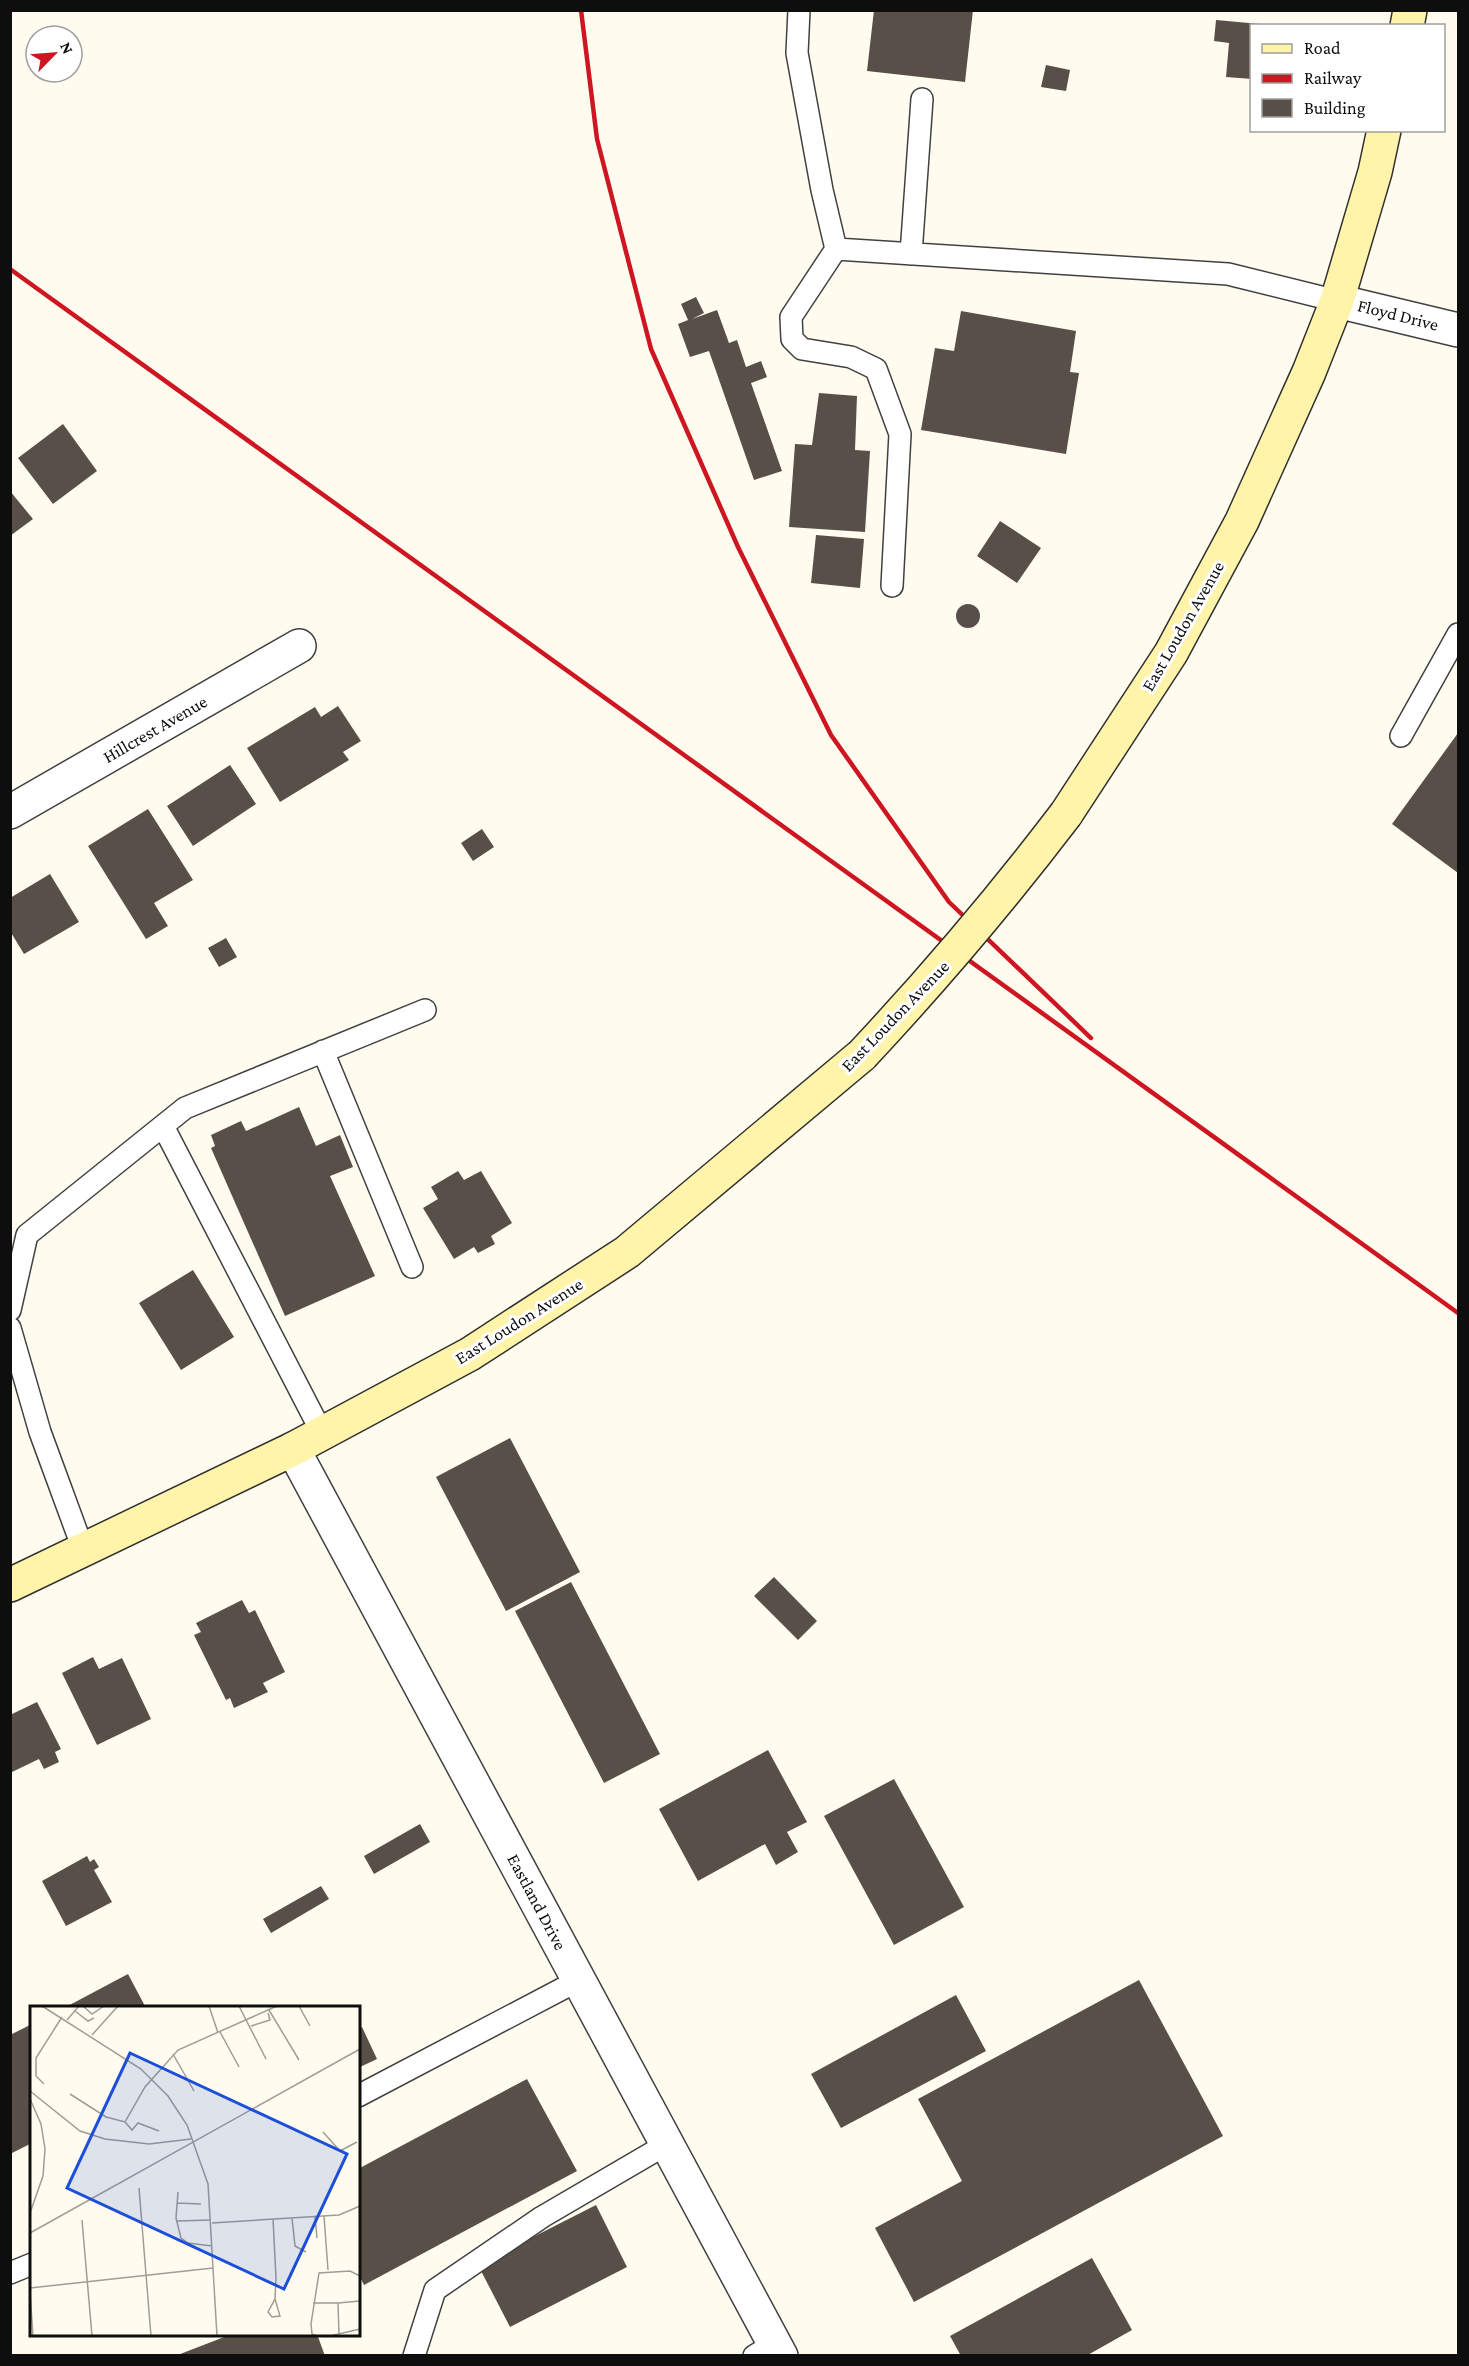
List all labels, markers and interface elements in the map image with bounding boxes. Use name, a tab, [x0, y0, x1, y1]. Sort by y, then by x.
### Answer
north arrow	[24, 24, 84, 84]
legend	[1250, 24, 1445, 132]
text: Road	[1304, 38, 1341, 58]
text: N	[57, 39, 77, 56]
text: Railway	[1304, 68, 1362, 88]
text: Building	[1304, 98, 1366, 118]
street label: Floyd Drive	[1355, 295, 1441, 335]
street label: East Loudon Avenue	[1138, 558, 1228, 694]
street label: Hillcrest Avenue	[99, 691, 211, 767]
street label: East Loudon Avenue	[837, 956, 953, 1076]
street label: East Loudon Avenue	[452, 1274, 586, 1368]
street label: Eastland Drive	[503, 1851, 571, 1954]
inset map	[30, 2006, 360, 2336]

